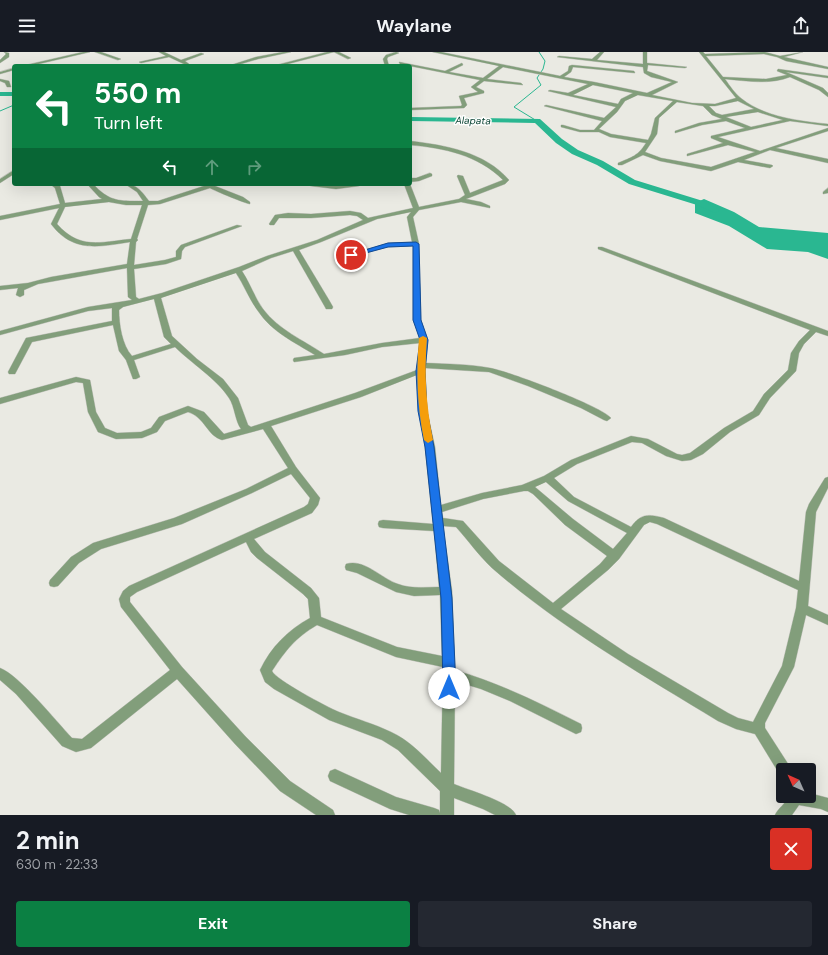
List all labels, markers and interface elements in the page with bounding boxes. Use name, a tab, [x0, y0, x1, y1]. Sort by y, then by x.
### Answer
text: Waylane	[376, 14, 452, 38]
icon: menu	[16, 15, 38, 37]
icon: share	[790, 15, 812, 37]
text: 550 m	[94, 75, 181, 112]
icon: left	[28, 80, 80, 132]
text: Turn left	[94, 111, 163, 135]
water label: Alapata	[454, 114, 491, 127]
icon: left	[159, 156, 181, 178]
icon: ahead	[201, 156, 223, 178]
icon: right	[243, 156, 265, 178]
pin	[334, 238, 368, 272]
icon: arrive	[340, 244, 362, 266]
position arrow	[428, 667, 470, 709]
north arrow	[776, 763, 816, 803]
map controls	[776, 763, 816, 803]
text: 2 min	[16, 825, 79, 856]
button: close	[770, 828, 812, 870]
text: 630 m · 22:33	[16, 856, 98, 873]
button: Exit	[16, 901, 410, 947]
button: Share	[418, 901, 812, 947]

